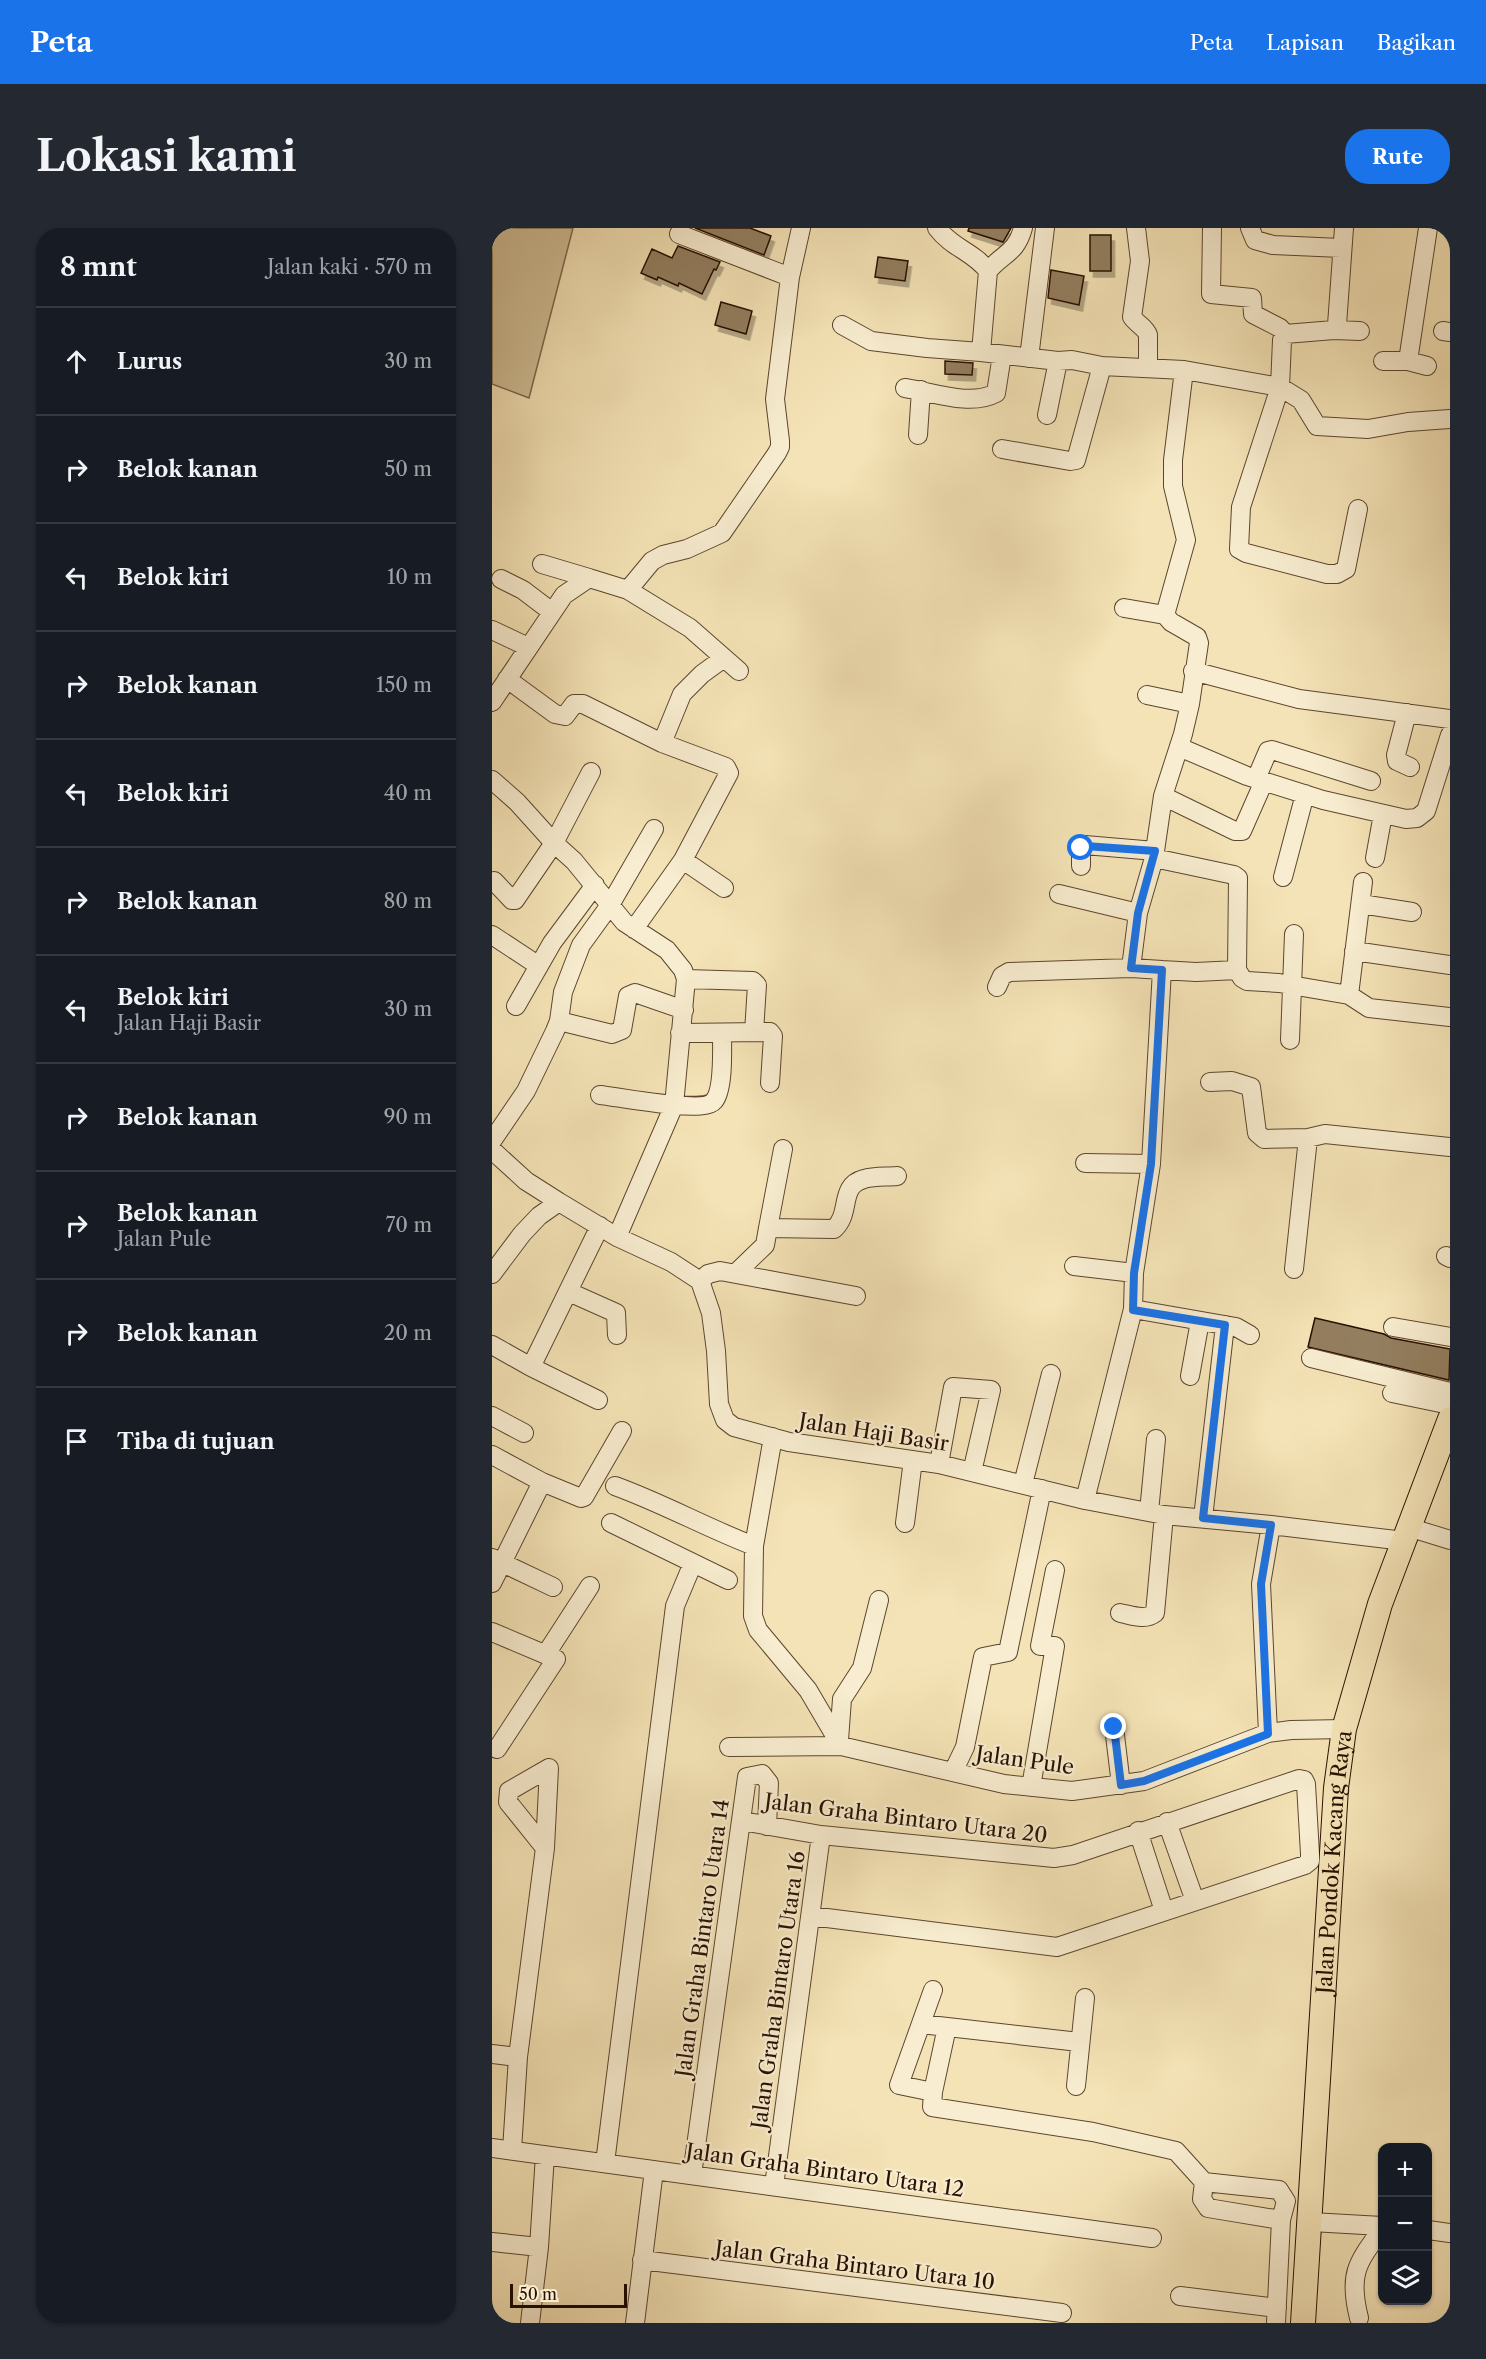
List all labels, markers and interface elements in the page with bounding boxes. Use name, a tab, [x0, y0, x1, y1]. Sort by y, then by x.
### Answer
text: Peta	[30, 25, 93, 59]
text: Peta	[1190, 30, 1233, 55]
text: Lapisan	[1266, 30, 1344, 55]
text: Bagikan	[1377, 30, 1456, 55]
button: Rute	[1345, 129, 1450, 184]
text: Lokasi kami	[36, 130, 297, 182]
text: 8 mnt	[60, 251, 137, 283]
text: Jalan kaki · 570 m	[267, 255, 432, 279]
icon: ahead	[60, 345, 93, 378]
text: Lurus	[117, 348, 182, 375]
text: 30 m	[384, 349, 432, 373]
icon: right	[60, 453, 93, 486]
text: Belok kanan	[117, 456, 258, 483]
text: 50 m	[385, 457, 432, 481]
icon: left	[60, 561, 93, 594]
text: Belok kiri	[117, 564, 229, 591]
text: 10 m	[387, 565, 432, 589]
icon: right	[60, 669, 93, 702]
text: Belok kanan	[117, 672, 258, 699]
text: 150 m	[376, 673, 432, 697]
icon: left	[60, 777, 93, 810]
text: Belok kiri	[117, 780, 229, 807]
text: 40 m	[384, 781, 432, 805]
route start	[1067, 834, 1093, 860]
icon: right	[60, 885, 93, 918]
text: Belok kanan	[117, 888, 258, 915]
text: 80 m	[384, 889, 432, 913]
text: Belok kiri	[117, 984, 229, 1011]
icon: left	[60, 993, 93, 1026]
text: 30 m	[384, 997, 432, 1021]
text: Jalan Haji Basir	[117, 1011, 261, 1035]
icon: right	[60, 1101, 93, 1134]
text: Belok kanan	[117, 1104, 258, 1131]
text: 90 m	[384, 1105, 432, 1129]
text: Belok kanan	[117, 1200, 258, 1227]
icon: right	[60, 1209, 93, 1242]
text: 70 m	[386, 1213, 432, 1237]
text: Jalan Pule	[117, 1227, 211, 1251]
icon: right	[60, 1317, 93, 1350]
text: Belok kanan	[117, 1320, 258, 1347]
text: 20 m	[384, 1321, 432, 1345]
street label: Jalan Haji Basir	[794, 1407, 951, 1456]
icon: arrive	[60, 1425, 93, 1458]
text: Tiba di tujuan	[117, 1428, 275, 1455]
route end	[1100, 1713, 1126, 1739]
street label: Jalan Pondok Kacang Raya	[1311, 1728, 1356, 1997]
street label: Jalan Pule	[971, 1740, 1076, 1779]
street label: Jalan Graha Bintaro Utara 20	[760, 1788, 1049, 1848]
street label: Jalan Graha Bintaro Utara 14	[670, 1797, 734, 2082]
street label: Jalan Graha Bintaro Utara 16	[746, 1849, 810, 2134]
street label: Jalan Graha Bintaro Utara 12	[681, 2138, 966, 2202]
map controls	[1378, 2143, 1432, 2305]
button: +	[1378, 2143, 1432, 2197]
button: −	[1378, 2197, 1432, 2251]
street label: Jalan Graha Bintaro Utara 10	[711, 2235, 996, 2295]
button: layers	[1378, 2251, 1432, 2305]
scale bar	[510, 2281, 627, 2308]
text: 50 m	[519, 2284, 557, 2304]

